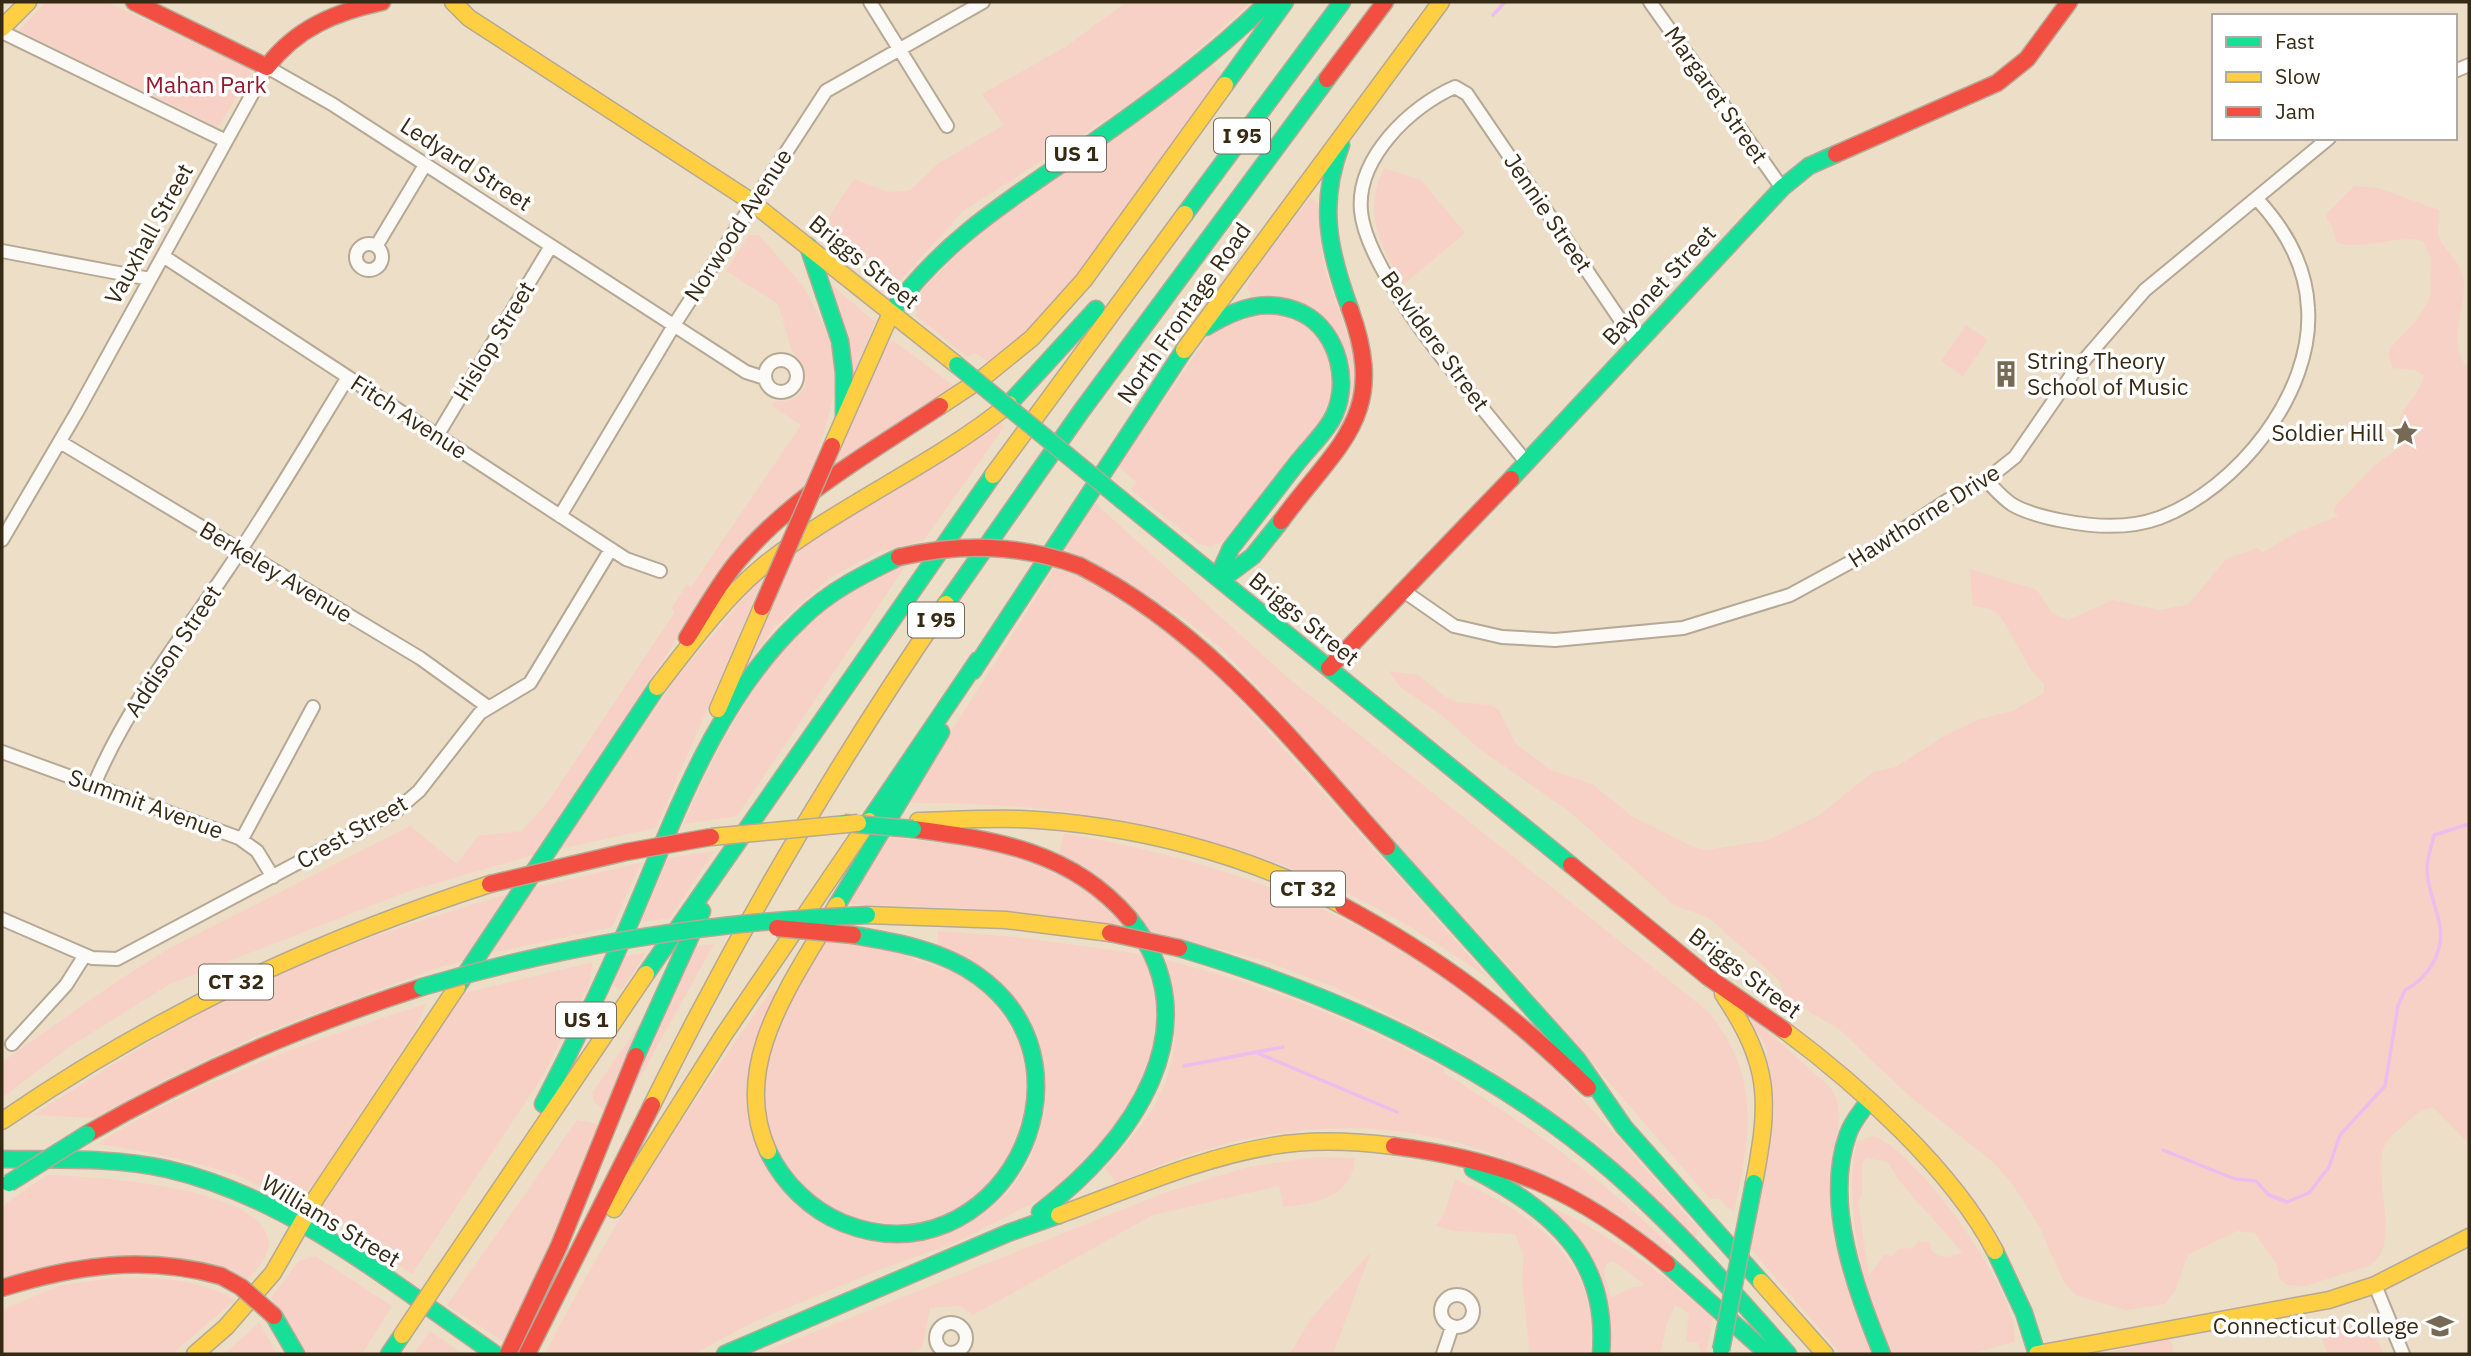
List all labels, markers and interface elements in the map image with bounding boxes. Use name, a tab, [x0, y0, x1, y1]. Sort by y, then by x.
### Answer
legend	[2212, 14, 2457, 140]
street label: Margaret Street	[1658, 20, 1775, 169]
text: Fast	[2275, 27, 2315, 55]
text: Slow	[2275, 62, 2321, 90]
park label: Mahan Park	[145, 69, 267, 99]
text: Jam	[2275, 97, 2315, 125]
street label: Ledyard Street	[395, 109, 538, 217]
road number: I 95	[1214, 118, 1270, 154]
road number: US 1	[1046, 136, 1106, 172]
street label: Norwood Avenue	[676, 142, 798, 307]
street label: Jennie Street	[1498, 147, 1600, 278]
street label: Vauxhall Street	[97, 158, 199, 309]
street label: Briggs Street	[803, 208, 926, 315]
street label: North Frontage Road	[1109, 216, 1257, 409]
street label: Bayonet Street	[1595, 218, 1722, 351]
street label: Belvidere Street	[1375, 264, 1497, 416]
street label: Hislop Street	[446, 275, 541, 406]
place label: String Theory School of Music	[2027, 345, 2188, 401]
building icon: String Theory School of Music	[1991, 359, 2021, 389]
street label: Fitch Avenue	[345, 367, 474, 465]
place label: Soldier Hill	[2272, 417, 2384, 447]
place icon: Soldier Hill	[2390, 418, 2420, 448]
street label: Hawthorne Drive	[1842, 457, 2005, 574]
street label: Berkeley Avenue	[195, 514, 358, 629]
street label: Briggs Street	[1243, 565, 1366, 672]
street label: Addison Street	[117, 579, 227, 722]
road number: I 95	[908, 602, 964, 638]
street label: Summit Avenue	[65, 761, 228, 845]
street label: Crest Street	[291, 787, 412, 875]
road number: CT 32	[1271, 872, 1345, 906]
street label: Briggs Street	[1683, 920, 1808, 1024]
road number: CT 32	[199, 964, 273, 1000]
road number: US 1	[556, 1002, 616, 1038]
street label: Williams Street	[257, 1167, 406, 1273]
place label: Connecticut College	[2213, 1310, 2419, 1340]
school or university icon: Connecticut College	[2425, 1311, 2455, 1341]

